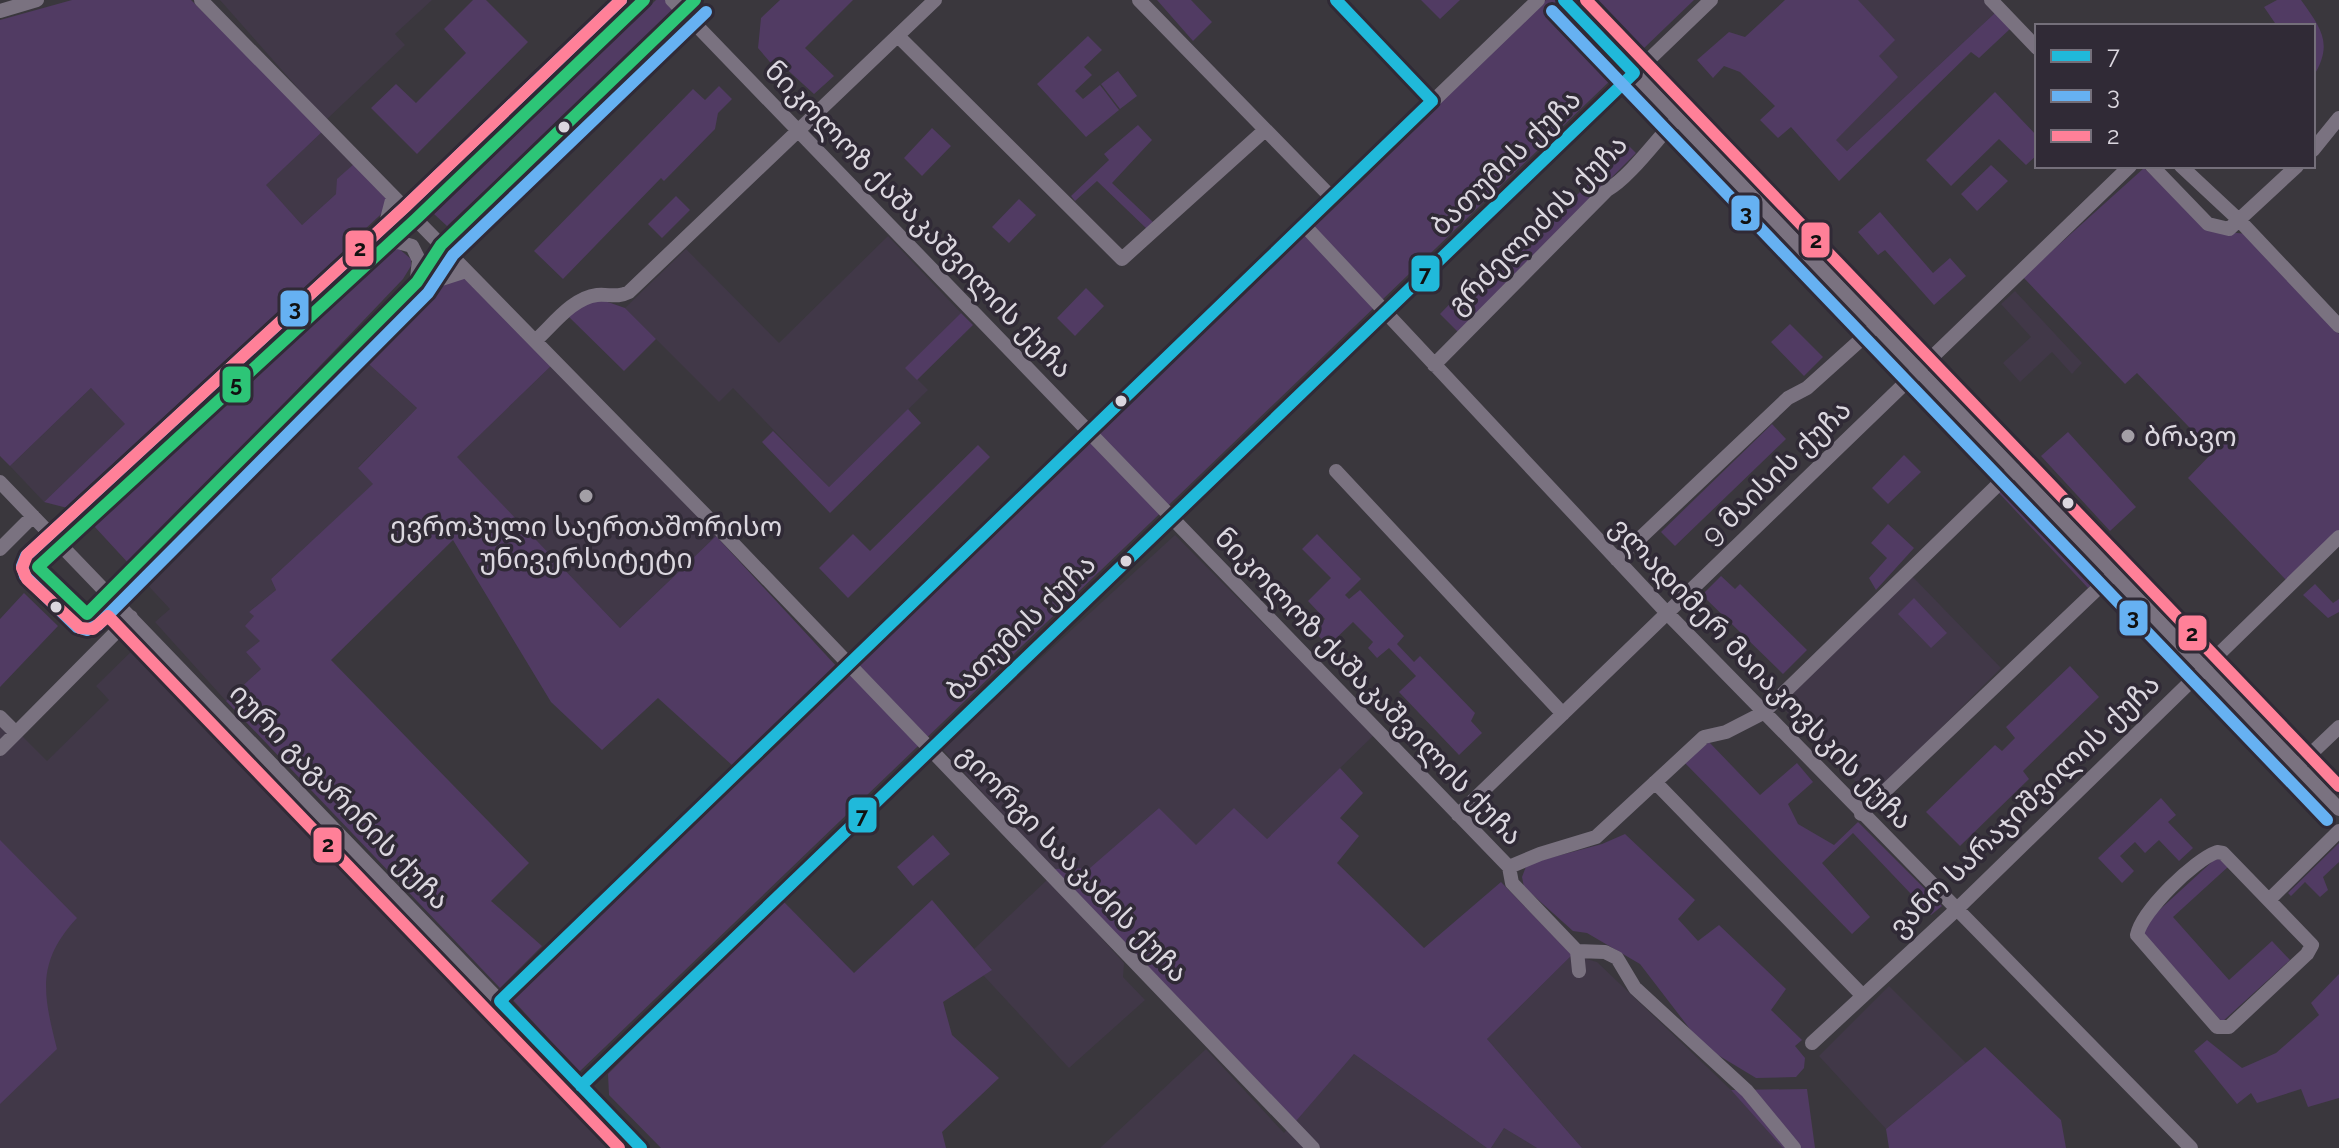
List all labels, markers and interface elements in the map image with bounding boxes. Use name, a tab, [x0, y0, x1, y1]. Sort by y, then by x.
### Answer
legend	[2035, 24, 2315, 168]
text: 7	[2107, 41, 2120, 70]
street label: ნიკოლოზ ქაშაკაშვილის ქუჩა	[758, 54, 1079, 385]
text: 3	[2107, 81, 2120, 110]
street label: ბათუმის ქუჩა	[1423, 82, 1587, 242]
unlabelled marker	[556, 119, 572, 135]
text: 2	[2107, 121, 2120, 150]
street label: გრძელიძის ქუჩა	[1441, 128, 1634, 321]
line badge: 3	[1730, 194, 1761, 232]
text: 3	[1740, 200, 1752, 226]
line badge: 2	[1800, 221, 1831, 259]
text: 2	[1810, 227, 1822, 253]
line badge: 2	[344, 229, 375, 268]
text: 2	[354, 235, 366, 261]
line badge: 7	[1410, 254, 1441, 293]
text: 7	[1419, 260, 1432, 286]
line badge: 3	[279, 289, 310, 328]
text: 3	[289, 295, 301, 321]
line badge: 5	[221, 365, 252, 404]
text: 5	[230, 371, 242, 397]
unlabelled marker	[1113, 393, 1129, 409]
street label: 9 მაისის ქუჩა	[1695, 393, 1858, 552]
place label: ბრავო	[2144, 420, 2237, 453]
marker: ბრავო	[2119, 427, 2137, 445]
marker: ევროპული საერთაშორისო უნივერსიტეტი	[577, 487, 595, 505]
unlabelled marker	[2060, 495, 2076, 511]
place label: ევროპული საერთაშორისო უნივერსიტეტი	[390, 510, 782, 575]
street label: ვლადიმერ მაიაკოვსკის ქუჩა	[1604, 510, 1920, 836]
street label: ნიკოლოზ ქაშაკაშვილის ქუჩა	[1208, 521, 1529, 852]
street label: ბათუმის ქუჩა	[938, 547, 1102, 707]
unlabelled marker	[1118, 553, 1134, 569]
unlabelled marker	[48, 599, 64, 615]
line badge: 3	[2118, 599, 2149, 637]
text: 3	[2127, 604, 2139, 630]
line badge: 2	[2177, 614, 2208, 652]
text: 2	[2186, 620, 2198, 646]
street label: ვანო სარაჯიშვილის ქუჩა	[1882, 667, 2167, 943]
street label: იური გაგარინის ქუჩა	[223, 676, 456, 916]
street label: გიორგი სააკაძის ქუჩა	[950, 738, 1195, 989]
line badge: 7	[847, 796, 878, 834]
text: 7	[856, 802, 869, 828]
line badge: 2	[312, 826, 343, 864]
text: 2	[322, 831, 334, 857]

